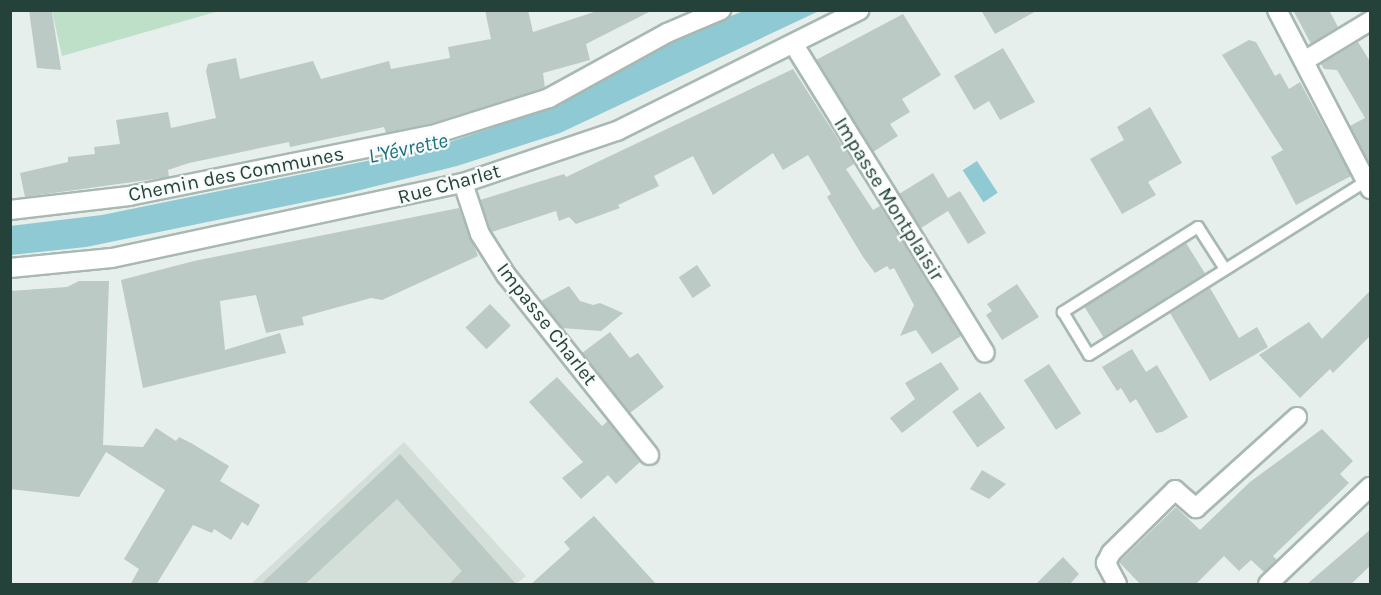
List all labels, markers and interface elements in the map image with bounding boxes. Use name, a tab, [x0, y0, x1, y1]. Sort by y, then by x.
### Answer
street label: Impasse Montplaisir	[829, 113, 949, 285]
water label: L'Yévrette	[366, 127, 450, 169]
street label: Chemin des Communes	[126, 141, 346, 207]
street label: Rue Charlet	[395, 159, 503, 209]
street label: Impasse Charlet	[492, 258, 602, 390]

